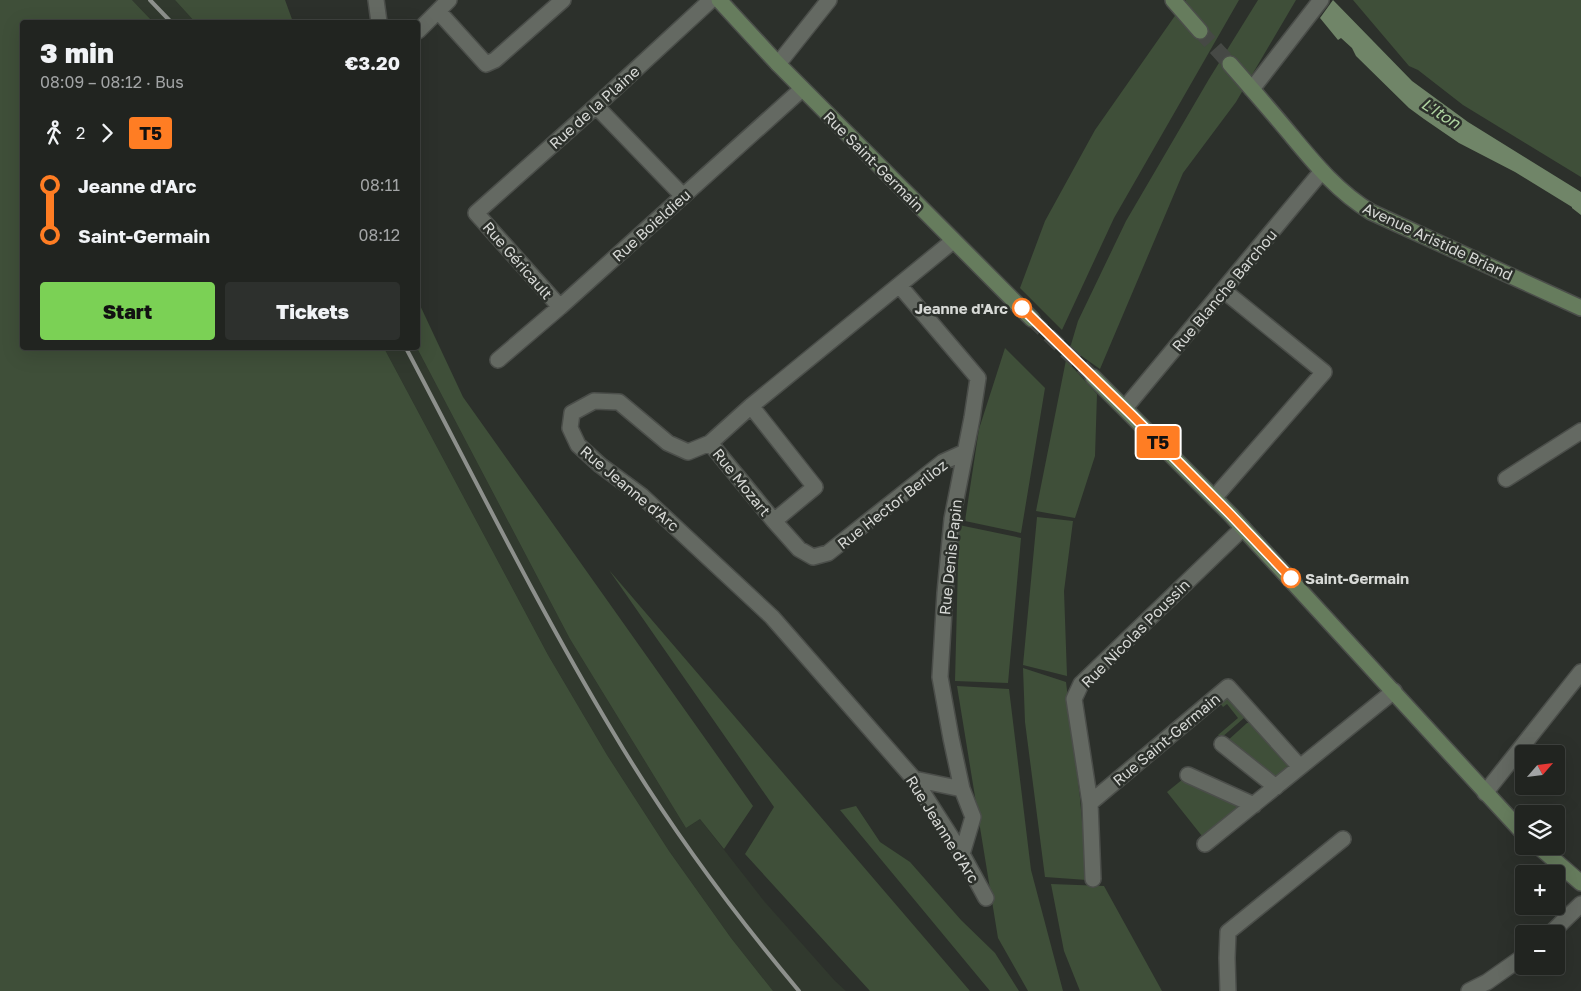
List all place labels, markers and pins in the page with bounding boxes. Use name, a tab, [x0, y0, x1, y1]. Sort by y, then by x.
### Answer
marker: Jeanne d'Arc	[1012, 298, 1032, 318]
place label: Jeanne d'Arc	[914, 299, 1008, 317]
marker: Saint-Germain	[1281, 568, 1301, 588]
place label: Saint-Germain	[1305, 569, 1409, 587]

